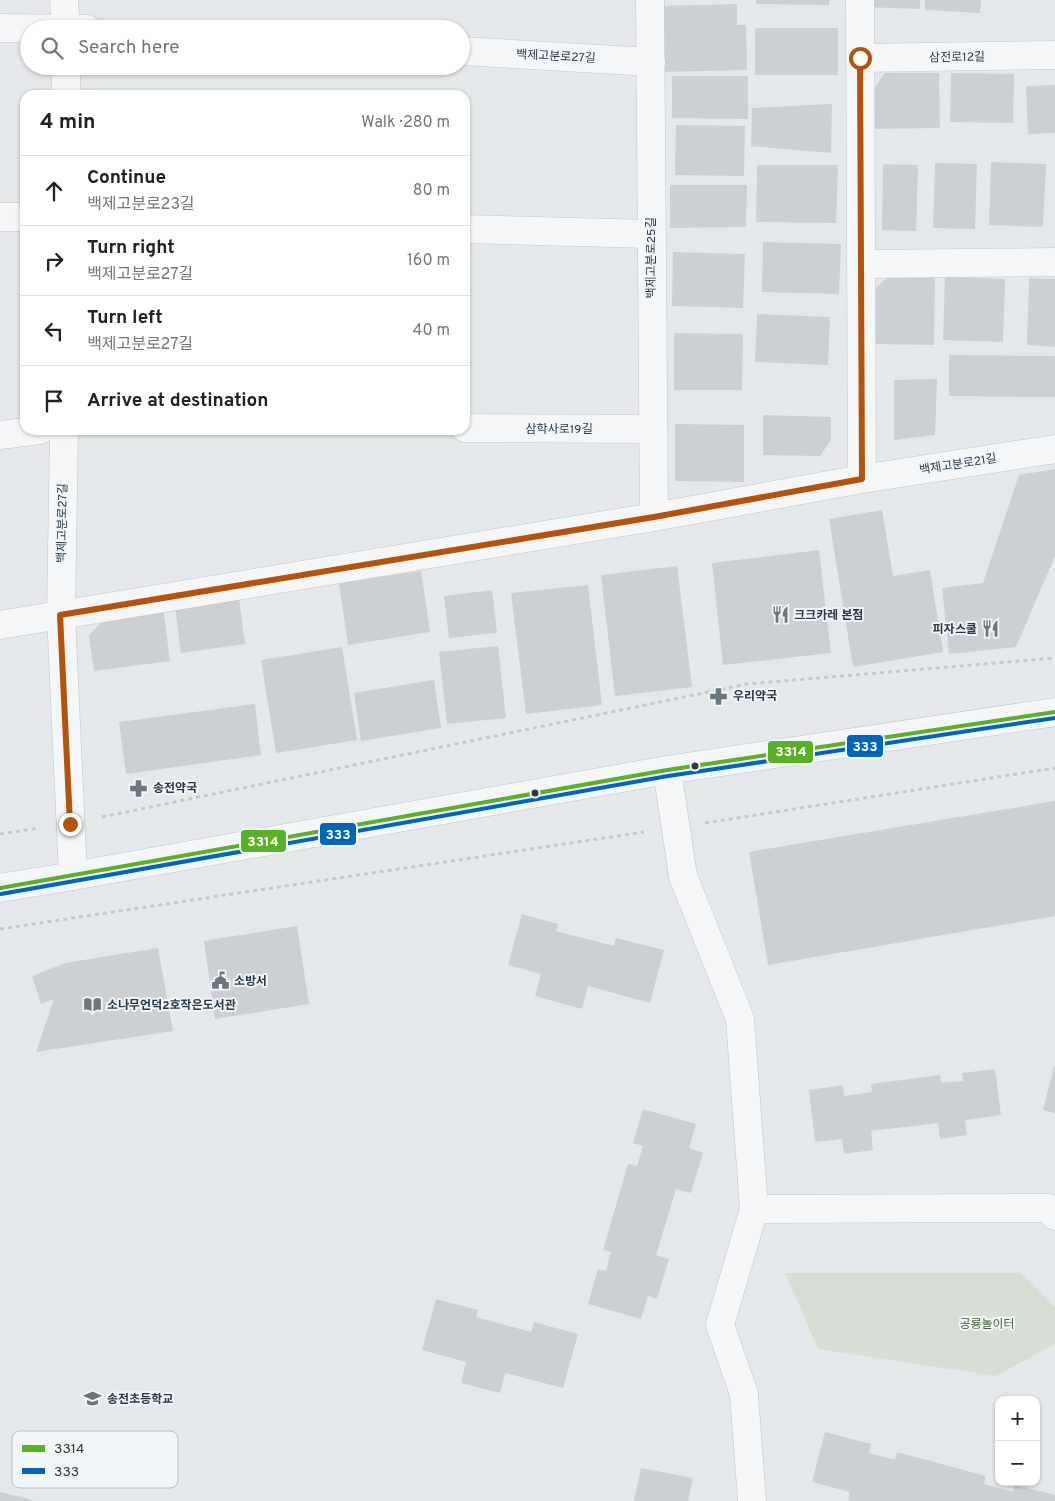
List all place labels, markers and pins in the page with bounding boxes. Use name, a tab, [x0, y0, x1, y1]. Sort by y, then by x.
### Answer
restaurant icon: 크크카레 본점	[770, 605, 790, 625]
place label: 크크카레 본점	[794, 608, 863, 624]
restaurant icon: 피자스쿨	[981, 619, 1001, 639]
place label: 피자스쿨	[933, 622, 977, 638]
pharmacy icon: 우리약국	[709, 686, 729, 706]
place label: 우리약국	[733, 689, 777, 705]
unlabelled marker	[690, 761, 700, 771]
pharmacy icon: 송전약국	[129, 778, 149, 798]
place label: 송전약국	[153, 781, 197, 797]
unlabelled marker	[530, 788, 540, 798]
public building icon: 소방서	[210, 971, 230, 991]
place label: 소방서	[234, 974, 267, 990]
library icon: 소나무언덕2호작은도서관	[83, 995, 103, 1015]
place label: 소나무언덕2호작은도서관	[107, 998, 236, 1014]
school or university icon: 송전초등학교	[83, 1389, 103, 1409]
place label: 송전초등학교	[107, 1392, 173, 1408]

